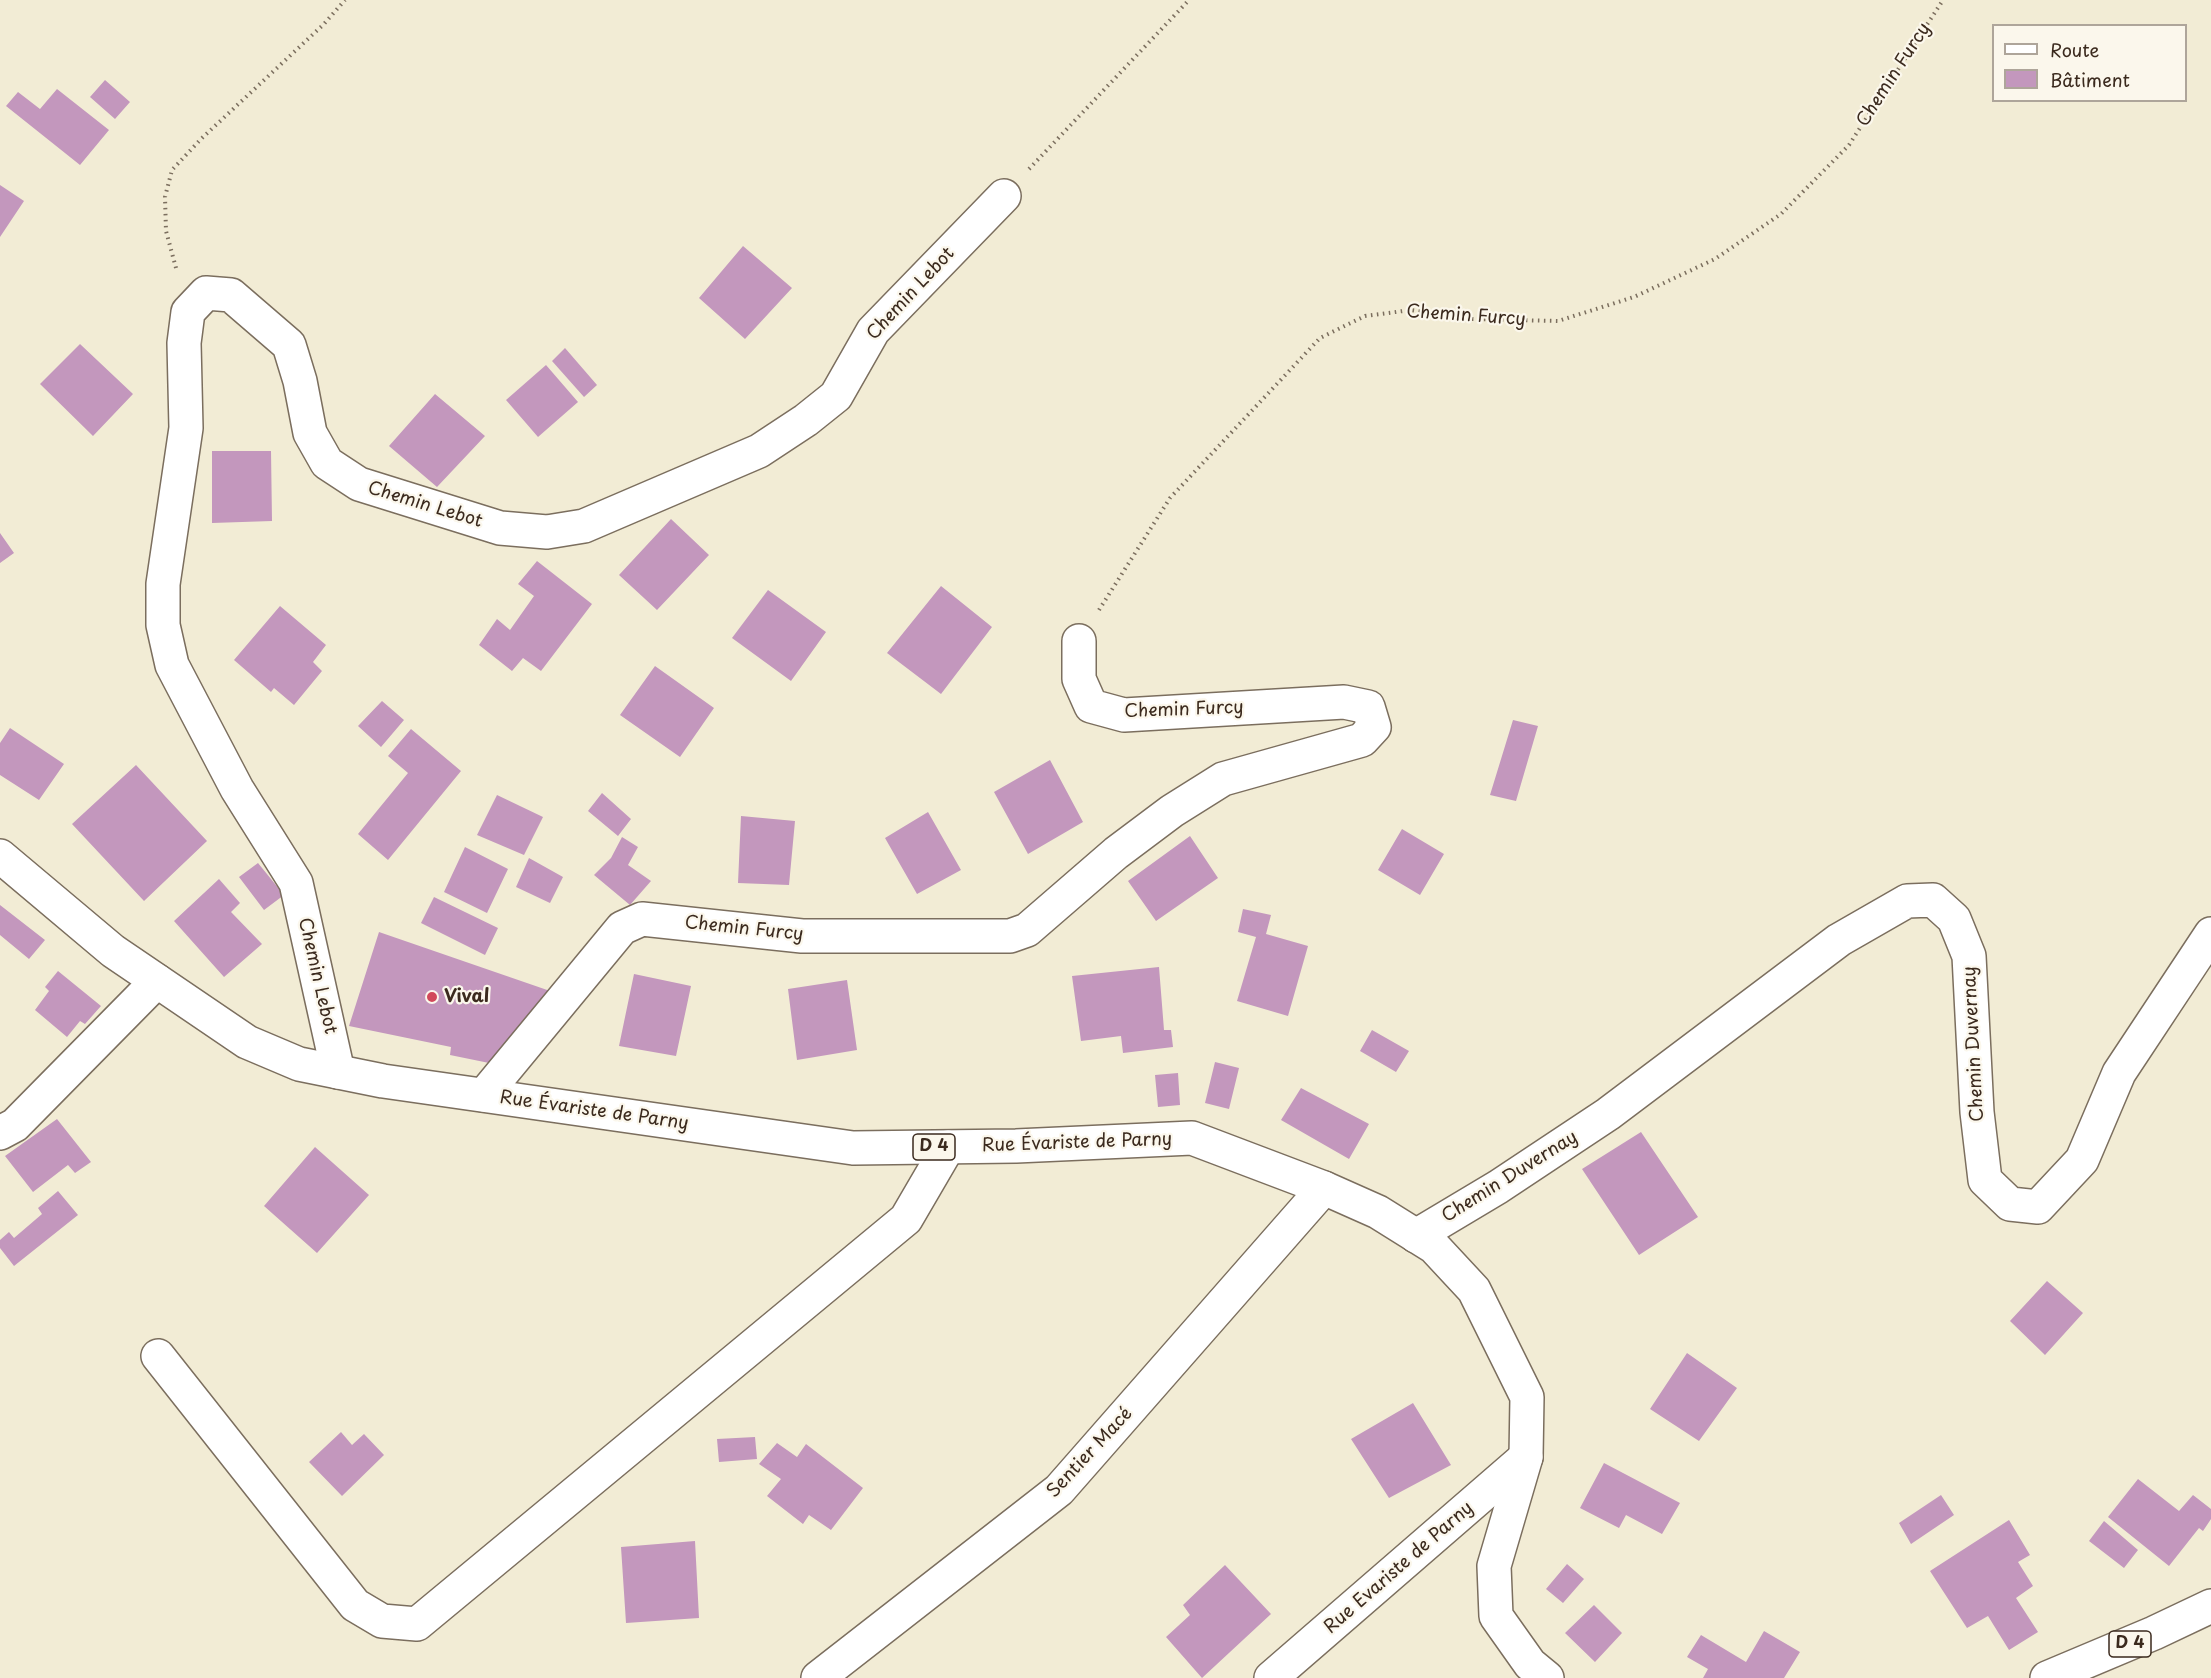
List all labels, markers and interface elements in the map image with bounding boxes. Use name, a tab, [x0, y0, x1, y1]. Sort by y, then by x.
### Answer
street label: Chemin Furcy	[1852, 19, 1936, 131]
legend	[1992, 24, 2187, 102]
text: Route	[2050, 36, 2099, 63]
text: Bâtiment	[2050, 66, 2130, 93]
street label: Chemin Lebot	[863, 243, 959, 345]
street label: Chemin Furcy	[1406, 301, 1526, 331]
street label: Chemin Lebot	[365, 477, 485, 533]
street label: Chemin Furcy	[1124, 697, 1244, 723]
street label: Chemin Furcy	[684, 912, 804, 946]
street label: Chemin Lebot	[293, 916, 341, 1036]
street label: Chemin Duvernay	[1959, 966, 1989, 1122]
place label: Vival	[444, 986, 489, 1008]
marker: Vival	[425, 990, 439, 1004]
street label: Rue Évariste de Parny	[498, 1087, 690, 1135]
street label: Chemin Duvernay	[1438, 1127, 1582, 1227]
street label: Rue Évariste de Parny	[981, 1129, 1173, 1157]
road number: D 4	[913, 1134, 955, 1160]
street label: Sentier Macé	[1043, 1403, 1137, 1503]
street label: Rue Evariste de Parny	[1320, 1497, 1478, 1639]
road number: D 4	[2109, 1631, 2151, 1657]

